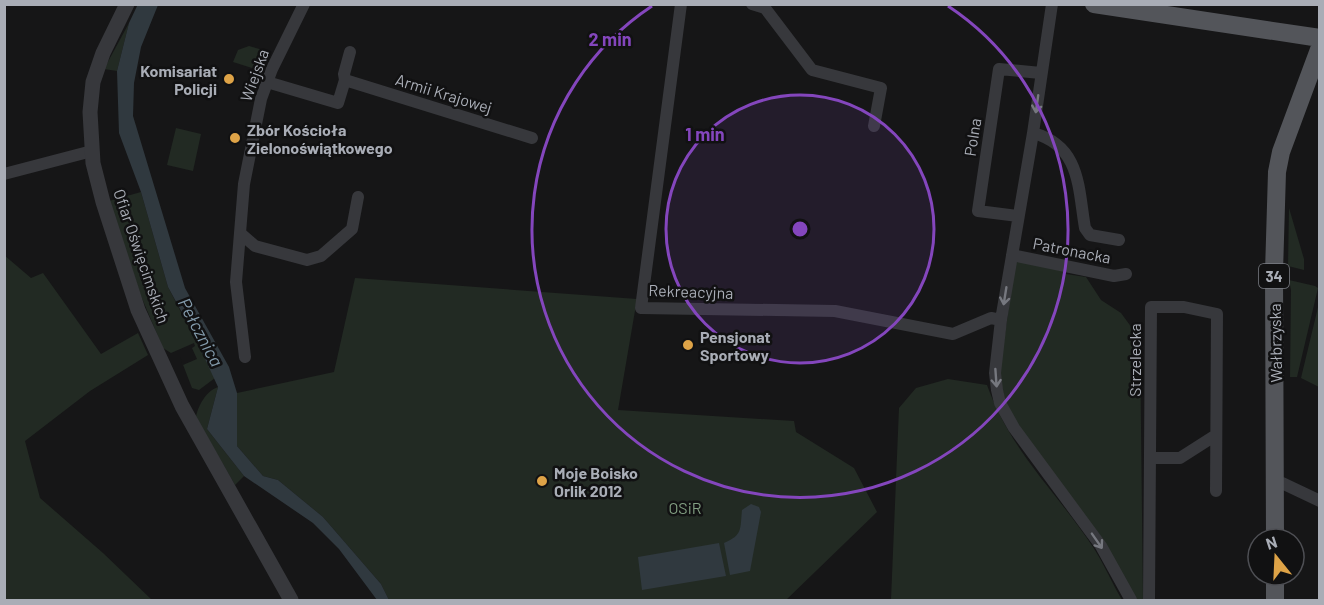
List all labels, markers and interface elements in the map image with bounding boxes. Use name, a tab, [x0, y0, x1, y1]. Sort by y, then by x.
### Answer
text: 2 min	[588, 28, 632, 50]
street label: Wiejska	[236, 46, 272, 104]
place label: Komisariat Policji	[140, 61, 217, 98]
street label: Armii Krajowej	[393, 69, 495, 117]
marker: Komisariat Policji	[222, 72, 236, 86]
one-way arrow	[1031, 93, 1042, 113]
street label: Polna	[960, 117, 984, 157]
place label: Zbór Kościoła Zielonoświątkowego	[247, 120, 393, 157]
text: 1 min	[685, 123, 725, 145]
marker: Zbór Kościoła Zielonoświątkowego	[228, 131, 242, 145]
street label: Ofiar Oświęcimskich	[110, 186, 174, 326]
centre of rings	[790, 219, 810, 239]
street label: Patronacka	[1031, 233, 1113, 267]
road number: 34	[1259, 264, 1289, 288]
street label: Rekreacyjna	[648, 280, 734, 302]
one-way arrow	[999, 286, 1010, 306]
water label: Pełcznica	[174, 294, 228, 370]
street label: Wałbrzyska	[1265, 303, 1285, 383]
street label: Strzelecka	[1125, 323, 1144, 397]
place label: Pensjonat Sportowy	[700, 327, 771, 364]
marker: Pensjonat Sportowy	[681, 338, 695, 352]
one-way arrow	[990, 367, 1001, 387]
place label: Moje Boisko Orlik 2012	[554, 463, 638, 500]
marker: Moje Boisko Orlik 2012	[535, 474, 549, 488]
park label: OSiR	[668, 498, 702, 517]
north arrow	[1246, 527, 1306, 587]
text: N	[1263, 532, 1279, 553]
one-way arrow	[1091, 533, 1103, 549]

